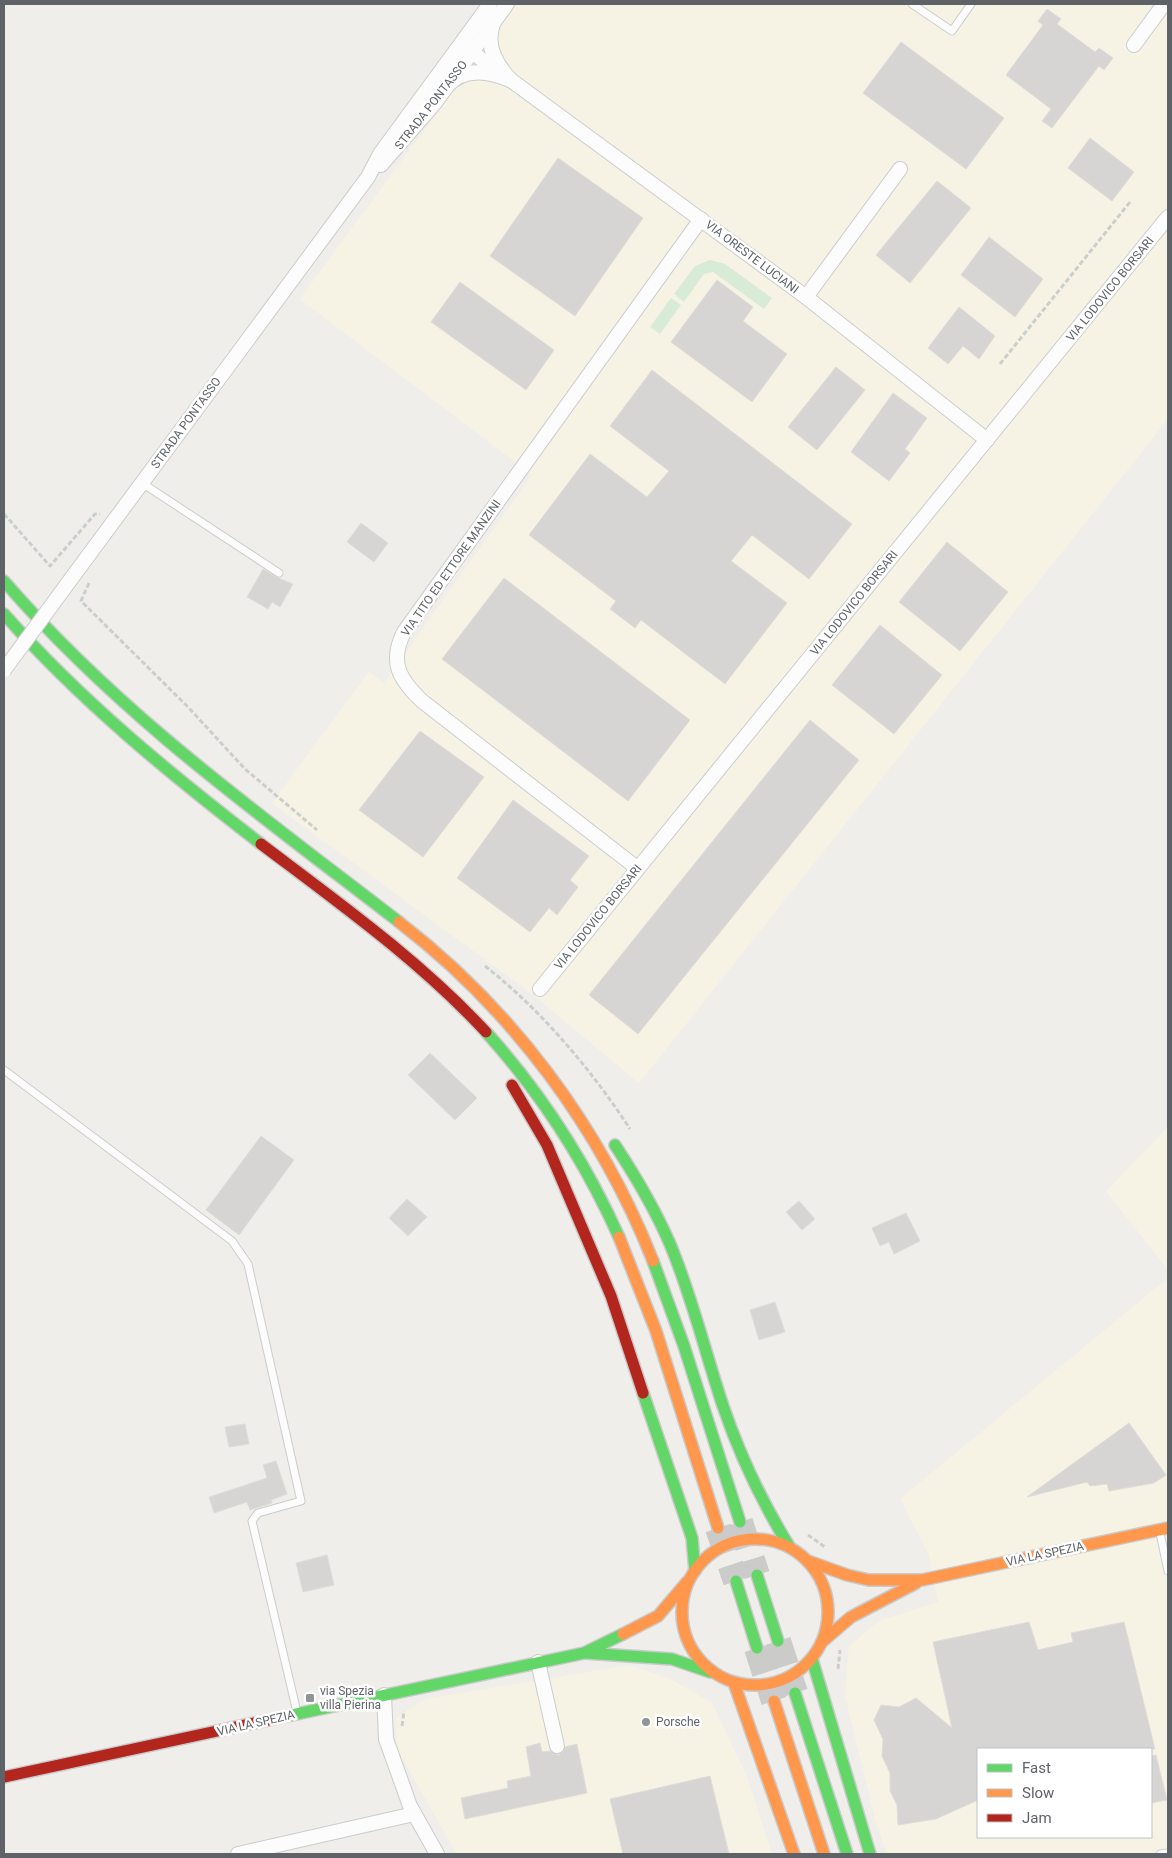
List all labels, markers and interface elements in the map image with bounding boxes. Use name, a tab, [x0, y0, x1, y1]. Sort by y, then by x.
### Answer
street label: STRADA PONTASSO	[392, 58, 470, 152]
street label: VIA ORESTE LUCIANI	[703, 217, 801, 297]
street label: VIA LODOVICO BORSARI	[1063, 234, 1157, 344]
street label: STRADA PONTASSO	[148, 375, 224, 471]
street label: VIA TITO ED ETTORE MANZINI	[398, 497, 504, 639]
street label: VIA LODOVICO BORSARI	[807, 548, 901, 658]
street label: VIA LODOVICO BORSARI	[551, 862, 645, 972]
street label: VIA LA SPEZIA	[1005, 1539, 1085, 1569]
place label: via Spezia villa Pierina	[320, 1684, 381, 1712]
marker: via Spezia villa Pierina	[304, 1692, 316, 1704]
street label: VIA LA SPEZIA	[216, 1707, 296, 1739]
place label: Porsche	[656, 1715, 700, 1729]
marker: Porsche	[640, 1716, 652, 1728]
legend	[977, 1748, 1152, 1838]
text: Fast	[1022, 1759, 1051, 1777]
text: Slow	[1022, 1784, 1054, 1802]
text: Jam	[1022, 1809, 1052, 1827]

